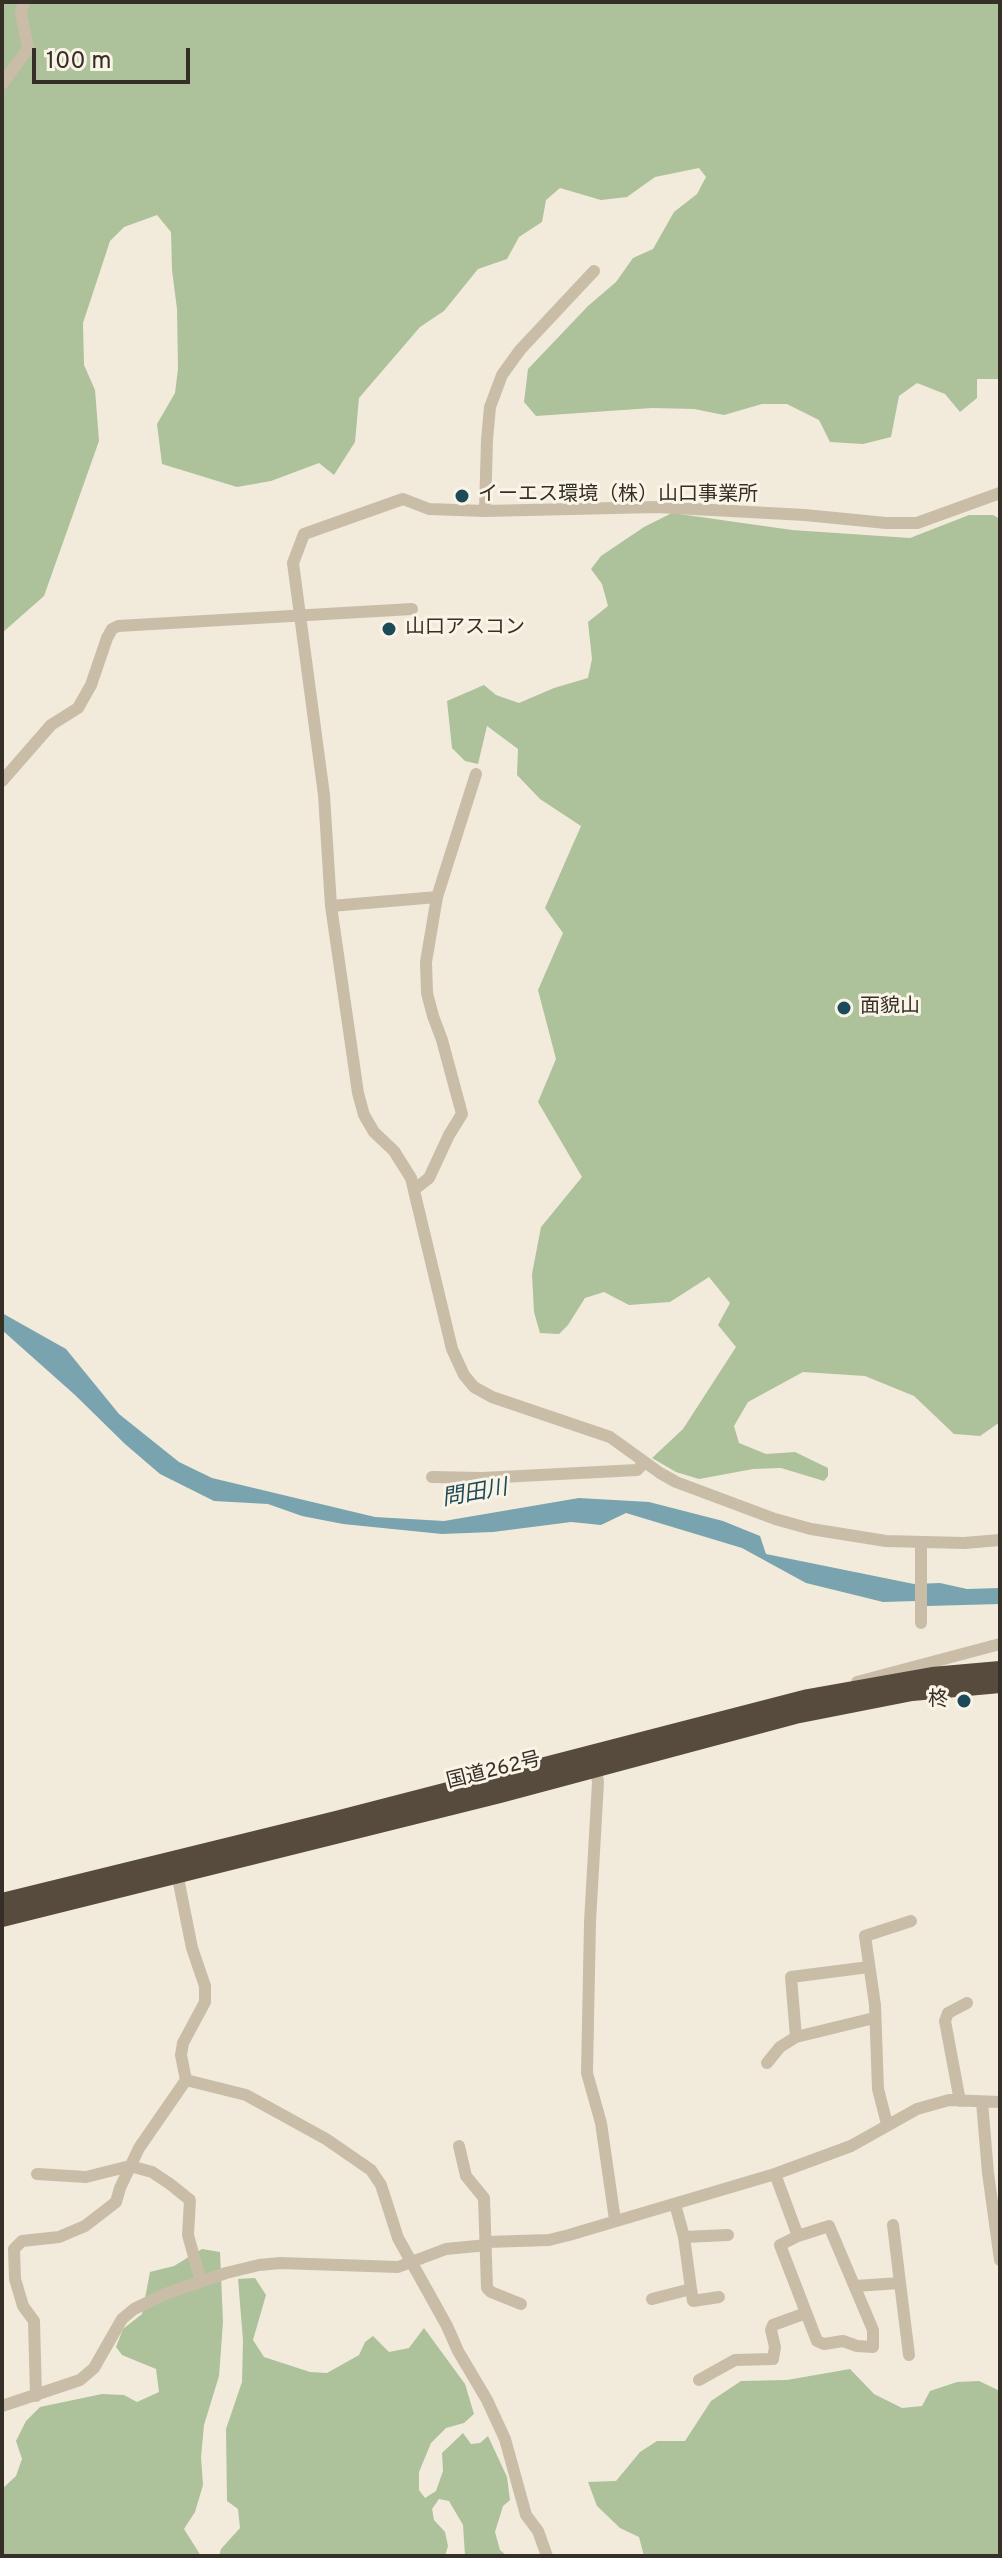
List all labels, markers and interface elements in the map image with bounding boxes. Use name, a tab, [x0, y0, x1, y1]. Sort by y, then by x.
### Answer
scale bar	[36, 32, 194, 82]
text: 100 m	[46, 47, 112, 77]
place label: イーエス環境（株）山口事業所	[478, 484, 758, 508]
marker: イーエス環境（株）山口事業所	[453, 487, 471, 505]
place label: 山口アスコン	[405, 617, 525, 641]
marker: 山口アスコン	[380, 620, 398, 638]
place label: 面貌山	[860, 996, 920, 1020]
marker: 面貌山	[835, 999, 853, 1017]
water label: 問田川	[440, 1476, 510, 1514]
place label: 柊	[928, 1689, 948, 1713]
marker: 柊	[955, 1692, 973, 1710]
street label: 国道262号	[444, 1749, 544, 1795]

